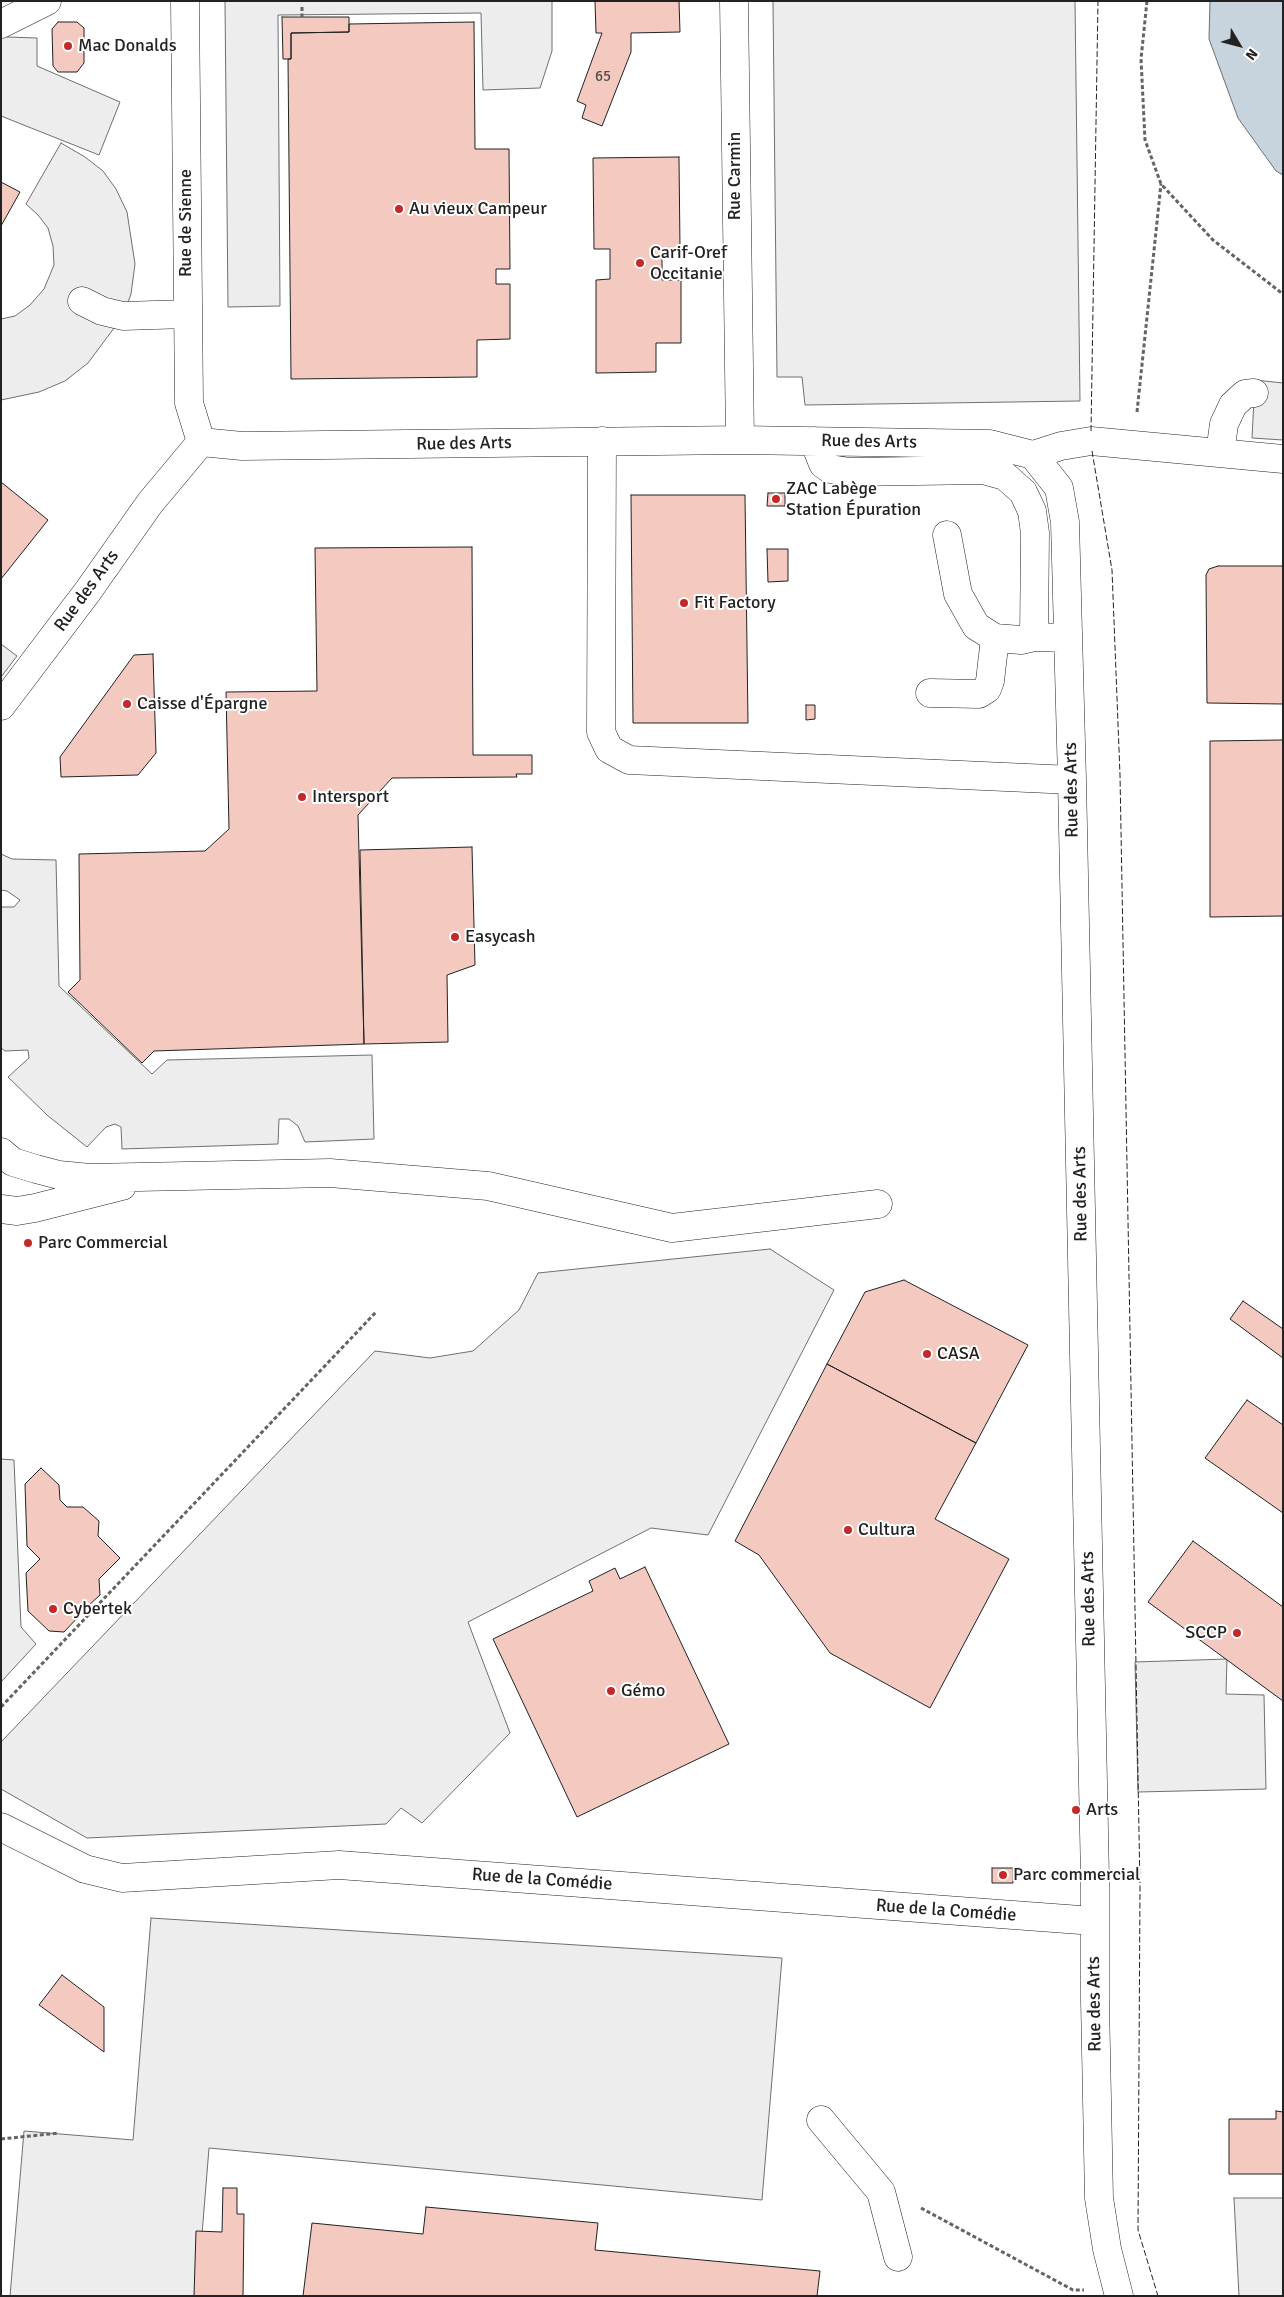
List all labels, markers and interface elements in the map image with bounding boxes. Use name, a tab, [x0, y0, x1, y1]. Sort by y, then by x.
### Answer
north arrow	[1214, 20, 1264, 70]
place label: Mac Donalds	[78, 35, 177, 57]
marker: Mac Donalds	[62, 40, 74, 52]
text: N	[1242, 45, 1261, 63]
house number: 65	[595, 68, 611, 86]
street label: Rue Carmin	[724, 132, 746, 220]
street label: Rue de Sienne	[175, 169, 197, 277]
place label: Au vieux Campeur	[409, 198, 547, 220]
marker: Au vieux Campeur	[393, 203, 405, 215]
place label: Carif-Oref Occitanie	[650, 242, 727, 284]
marker: Carif-Oref Occitanie	[634, 257, 646, 269]
street label: Rue des Arts	[821, 430, 917, 454]
street label: Rue des Arts	[416, 432, 512, 456]
place label: ZAC Labège Station Épuration	[786, 478, 921, 520]
marker: ZAC Labège Station Épuration	[770, 493, 782, 505]
street label: Rue des Arts	[50, 546, 124, 636]
place label: Fit Factory	[694, 592, 776, 614]
marker: Fit Factory	[678, 597, 690, 609]
place label: Caisse d'Épargne	[137, 693, 267, 715]
marker: Caisse d'Épargne	[121, 698, 133, 710]
street label: Rue des Arts	[1060, 742, 1084, 838]
place label: Intersport	[312, 786, 389, 808]
marker: Intersport	[296, 791, 308, 803]
place label: Easycash	[465, 926, 536, 948]
marker: Easycash	[449, 931, 461, 943]
street label: Rue des Arts	[1069, 1146, 1093, 1242]
place label: Parc Commercial	[38, 1232, 168, 1254]
marker: Parc Commercial	[22, 1237, 34, 1249]
place label: CASA	[937, 1343, 980, 1365]
marker: CASA	[921, 1348, 933, 1360]
place label: Cultura	[858, 1519, 915, 1541]
marker: Cultura	[842, 1524, 854, 1536]
street label: Rue des Arts	[1077, 1551, 1101, 1647]
place label: Cybertek	[63, 1598, 132, 1620]
marker: Cybertek	[47, 1603, 59, 1615]
place label: SCCP	[1185, 1622, 1227, 1644]
marker: SCCP	[1231, 1627, 1243, 1639]
place label: Gémo	[621, 1680, 665, 1702]
marker: Gémo	[605, 1685, 617, 1697]
place label: Arts	[1086, 1799, 1118, 1821]
marker: Arts	[1070, 1804, 1082, 1816]
street label: Rue de la Comédie	[471, 1864, 613, 1896]
place label: Parc commercial	[1013, 1864, 1140, 1886]
marker: Parc commercial	[997, 1869, 1009, 1881]
street label: Rue de la Comédie	[875, 1895, 1017, 1927]
street label: Rue des Arts	[1083, 1956, 1107, 2052]

